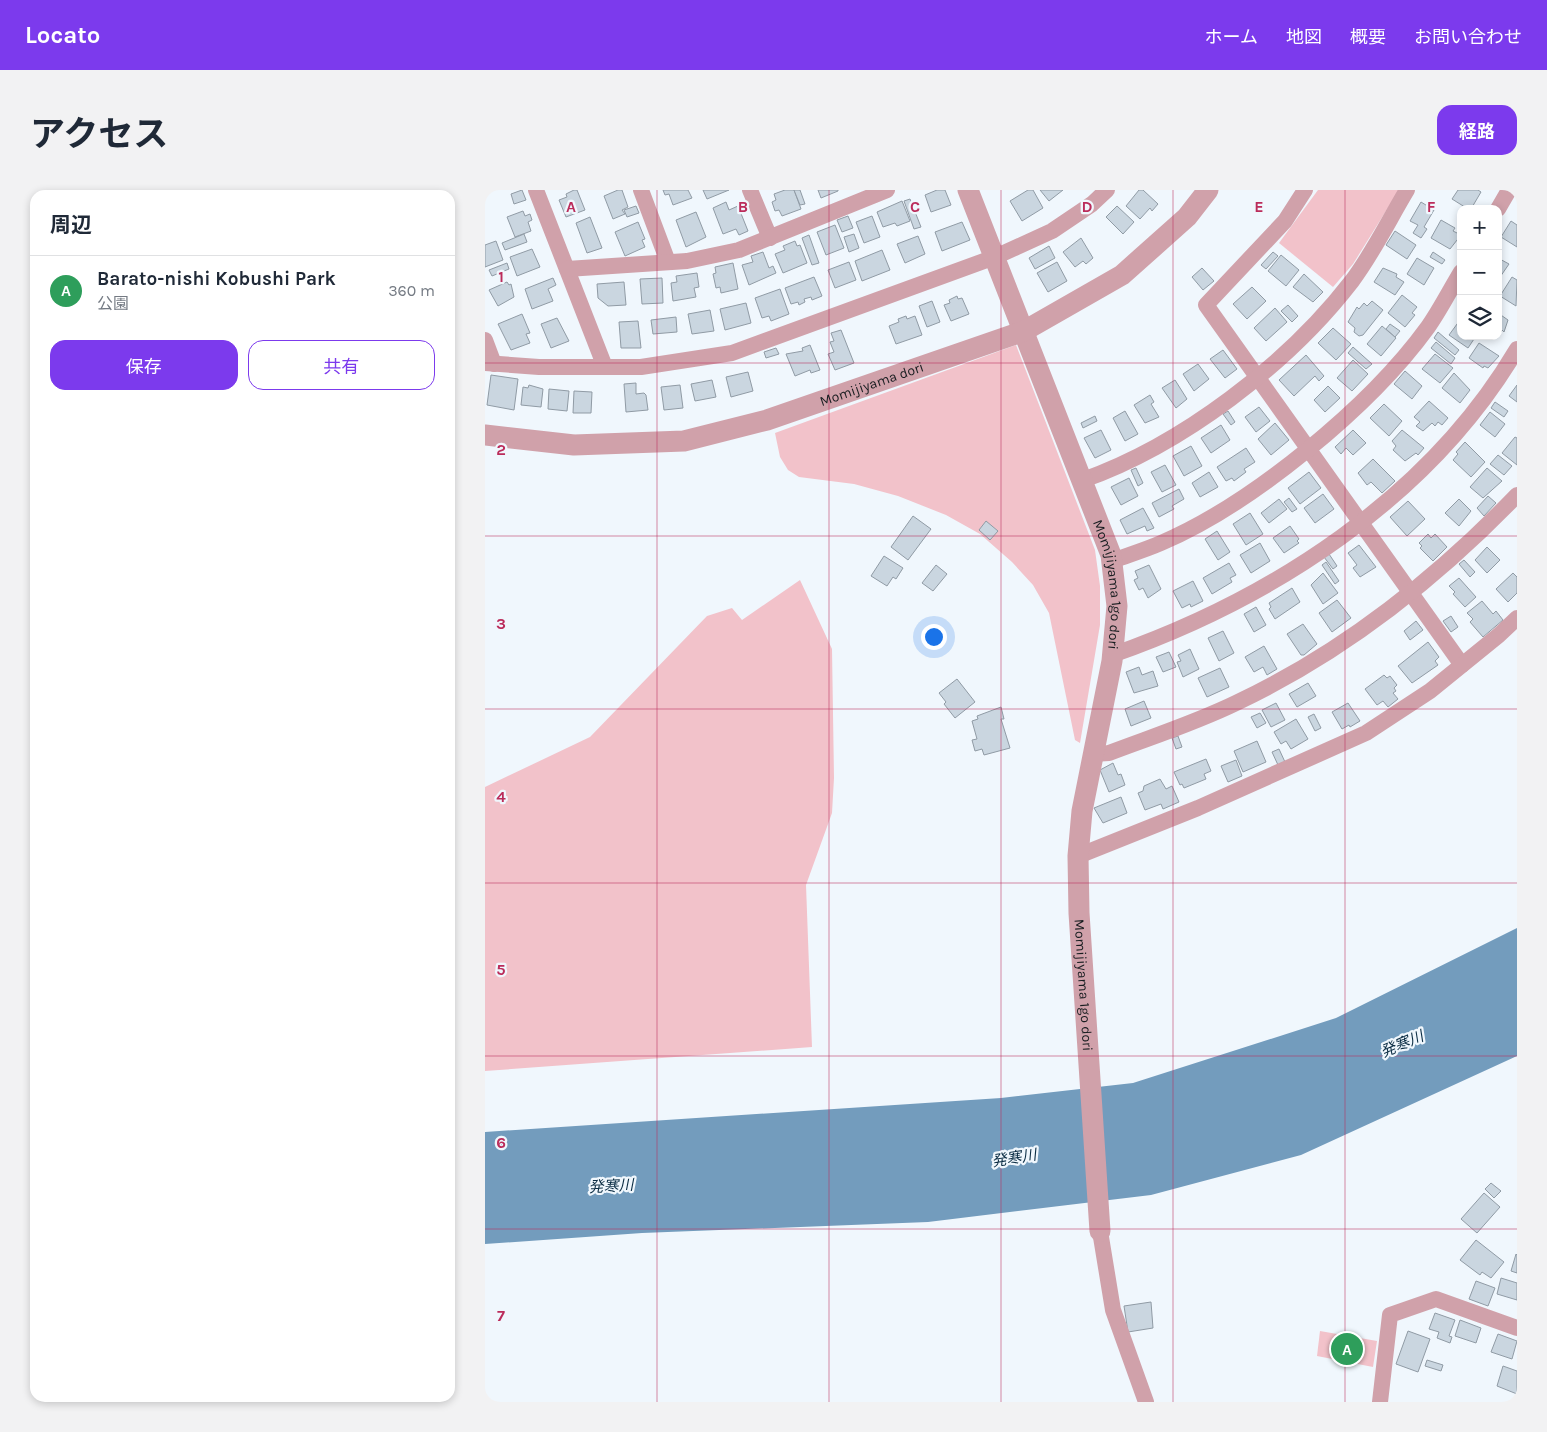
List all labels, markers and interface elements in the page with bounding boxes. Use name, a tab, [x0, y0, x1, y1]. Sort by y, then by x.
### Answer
text: Locato	[25, 21, 100, 49]
text: ホーム	[1205, 26, 1258, 48]
text: 地図	[1286, 26, 1322, 48]
text: 概要	[1350, 26, 1386, 48]
text: お問い合わせ	[1414, 26, 1522, 48]
button: 経路	[1437, 105, 1517, 155]
text: アクセス	[30, 114, 168, 155]
text: A	[566, 197, 576, 216]
text: B	[738, 197, 748, 216]
text: C	[910, 197, 920, 216]
text: D	[1082, 197, 1093, 216]
text: E	[1254, 197, 1264, 216]
text: F	[1427, 197, 1436, 216]
map controls	[1457, 205, 1502, 340]
button: +	[1457, 205, 1502, 250]
text: 周辺	[50, 213, 92, 237]
button: −	[1457, 250, 1502, 295]
text: 1	[498, 267, 504, 286]
text: Barato-nishi Kobushi Park	[97, 268, 336, 290]
text: A	[61, 281, 71, 300]
text: 360 m	[388, 281, 435, 300]
text: 公園	[97, 294, 129, 313]
button: layers	[1457, 295, 1502, 340]
button: 保存	[50, 340, 238, 390]
button: 共有	[248, 340, 435, 390]
street label: Momijiyama dori	[818, 358, 926, 410]
text: 2	[496, 440, 506, 459]
street label: Momijiyama 1go dori	[1089, 517, 1125, 650]
text: 3	[496, 614, 506, 633]
your location	[921, 624, 947, 650]
text: 4	[496, 787, 506, 806]
street label: Momijiyama 1go dori	[1070, 918, 1096, 1052]
text: 5	[496, 960, 506, 979]
water label: 発寒川	[1378, 1026, 1428, 1061]
text: 6	[496, 1133, 506, 1152]
water label: 発寒川	[990, 1145, 1040, 1170]
water label: 発寒川	[588, 1176, 636, 1196]
text: 7	[497, 1306, 505, 1325]
pin: A	[1331, 1330, 1363, 1368]

